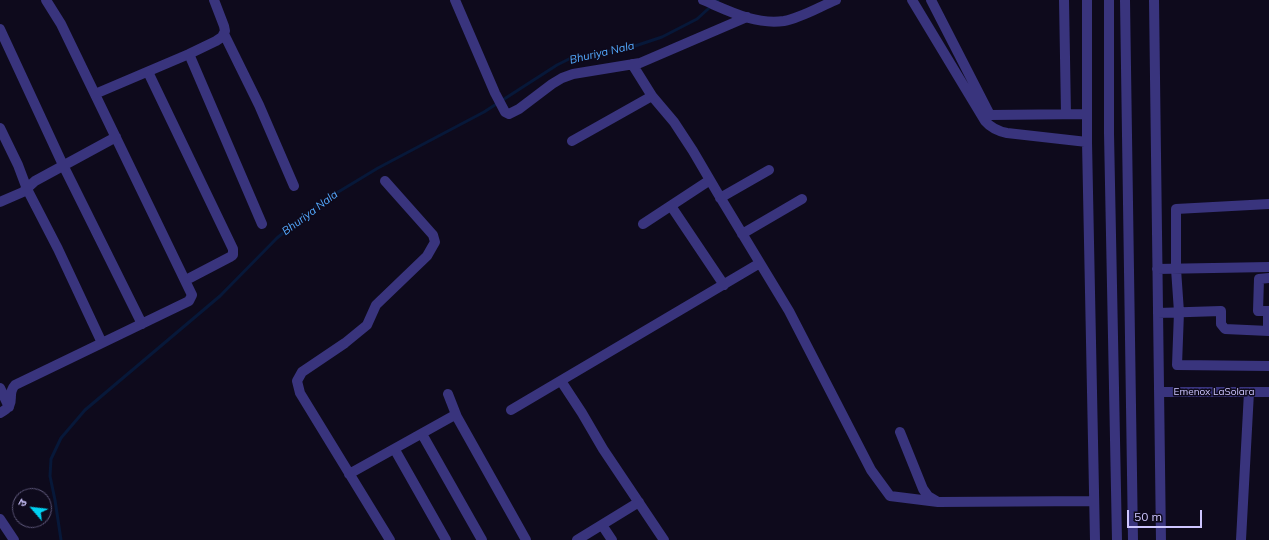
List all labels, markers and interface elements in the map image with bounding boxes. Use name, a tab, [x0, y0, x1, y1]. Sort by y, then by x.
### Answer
water label: Bhuriya Nala	[568, 39, 636, 67]
water label: Bhuriya Nala	[280, 188, 340, 238]
street label: Emenox LaSolara	[1174, 386, 1254, 398]
north arrow	[12, 488, 52, 528]
text: उ	[15, 497, 30, 509]
scale bar	[1129, 502, 1204, 528]
text: 50 m	[1134, 509, 1162, 524]

